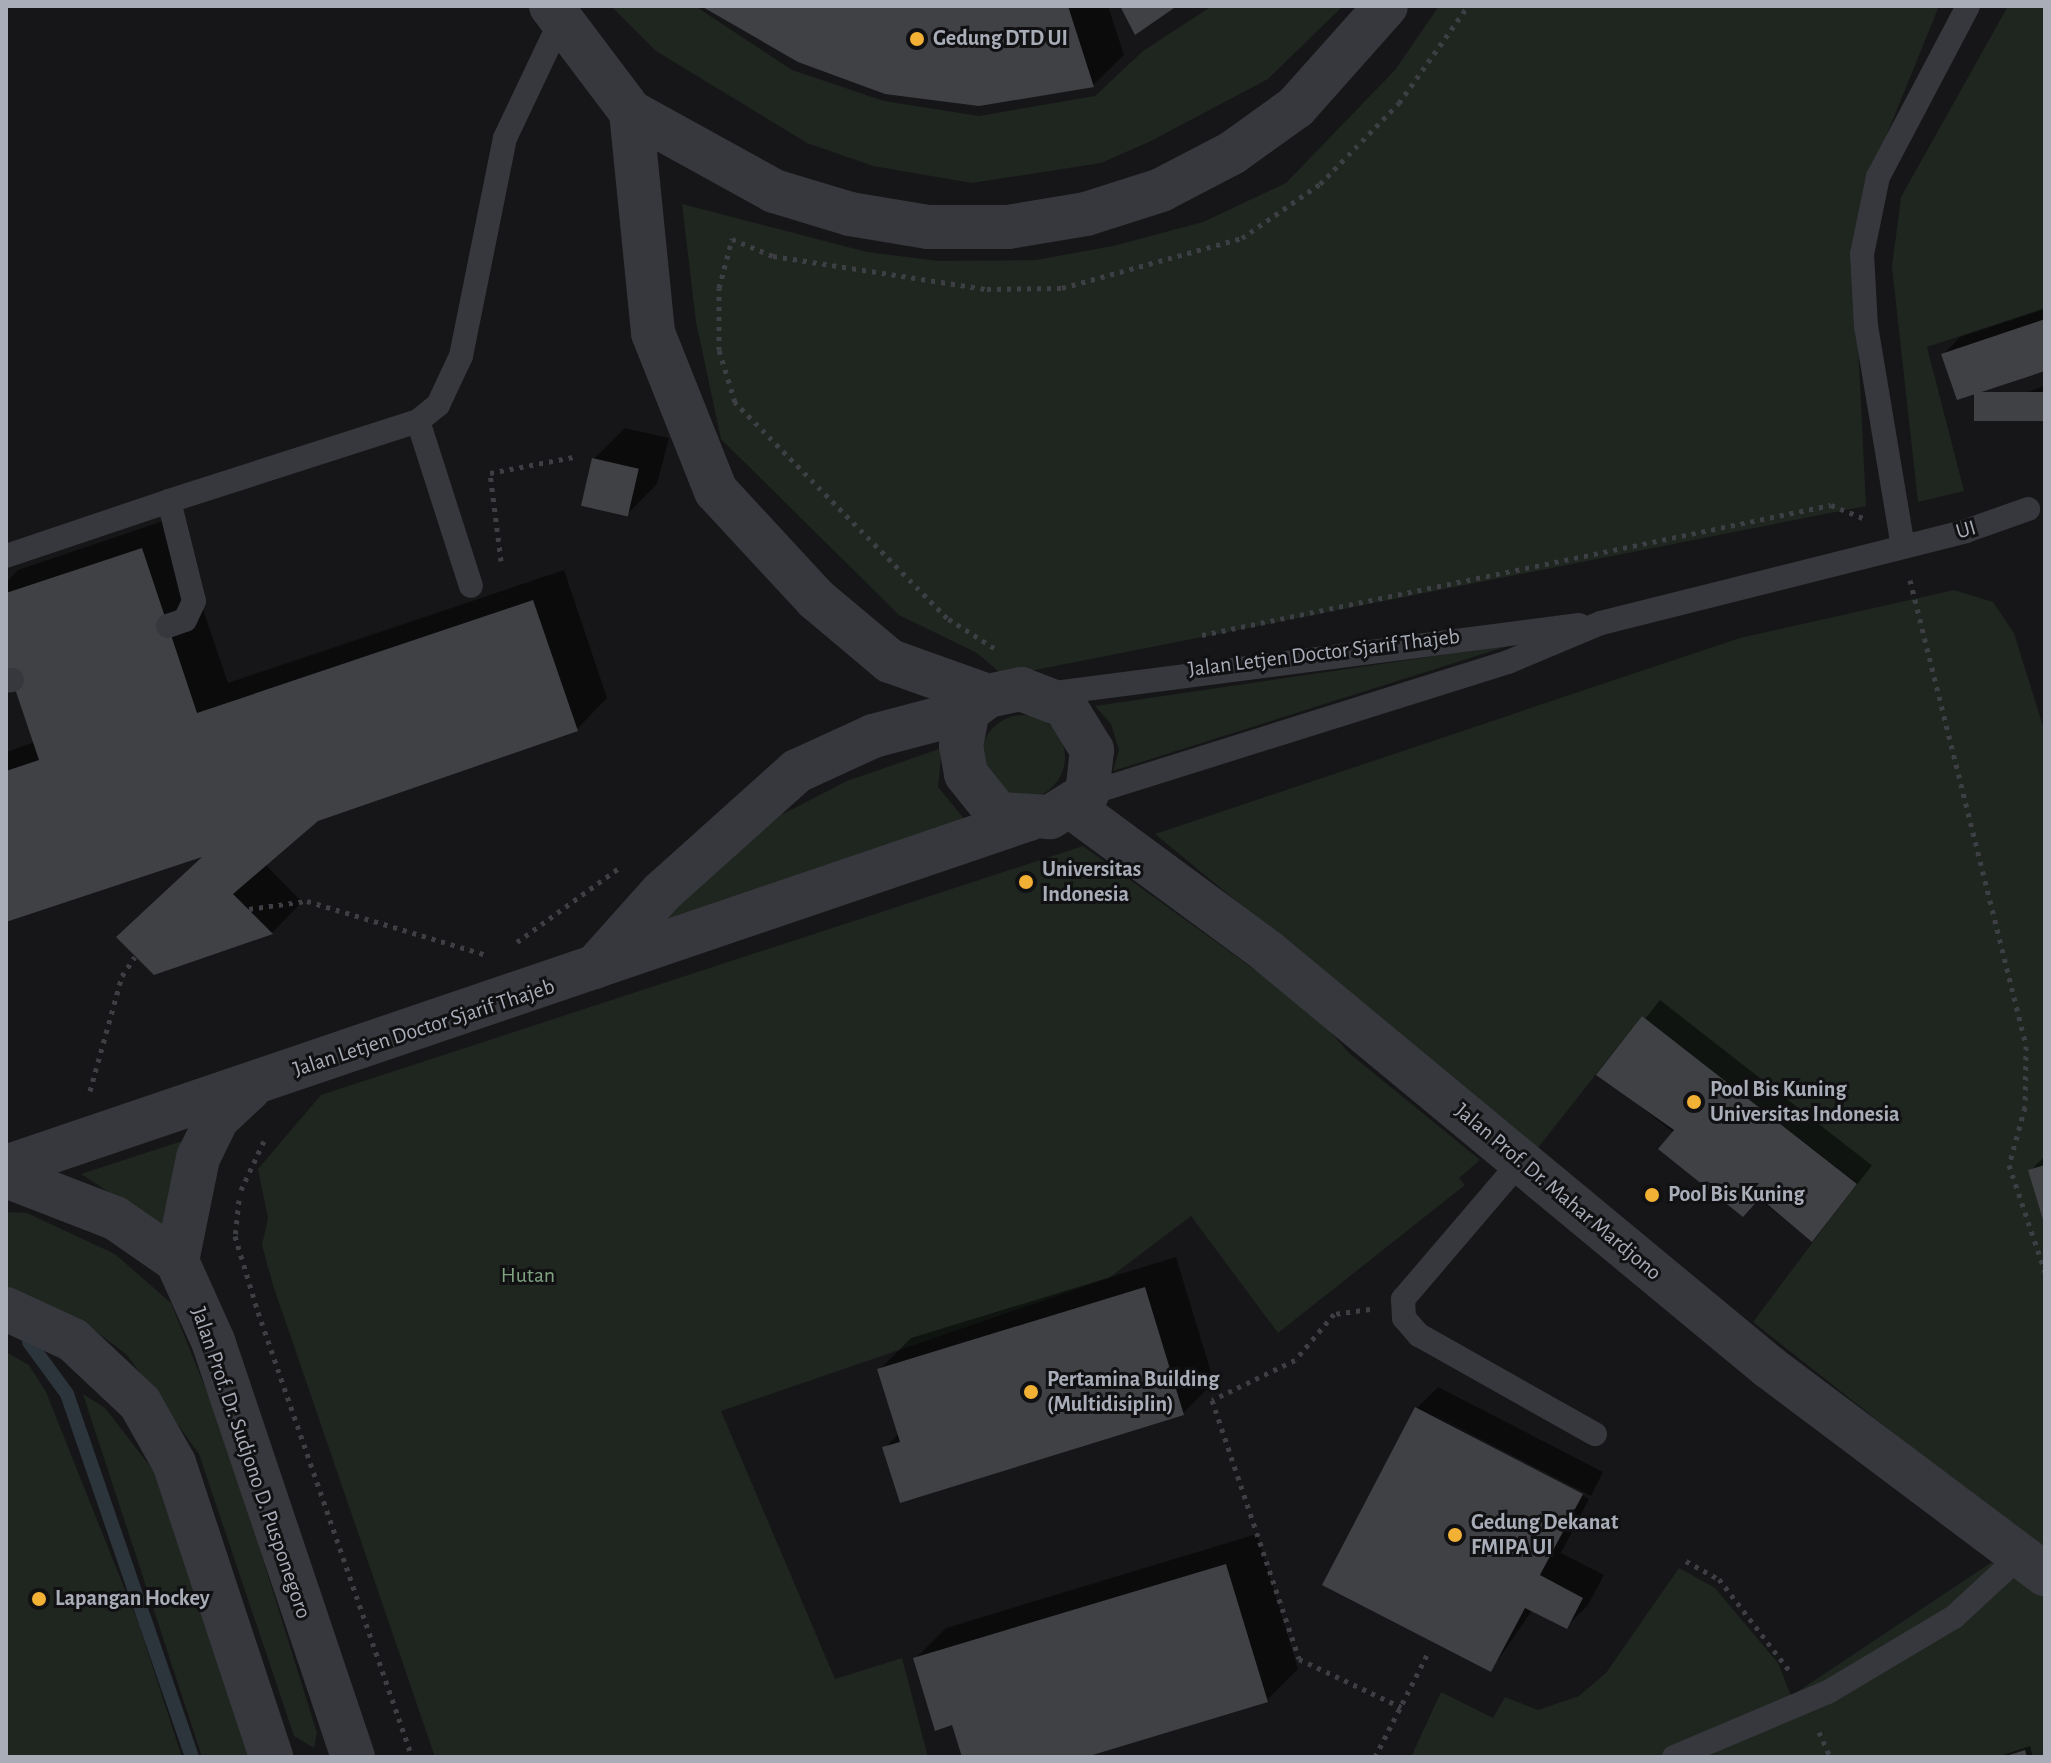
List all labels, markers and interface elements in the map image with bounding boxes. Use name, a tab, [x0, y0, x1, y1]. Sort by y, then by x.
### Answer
place label: Gedung DTD UI	[933, 26, 1068, 52]
marker: Gedung DTD UI	[908, 30, 926, 48]
street label: UI	[1953, 515, 1979, 545]
street label: Jalan Letjen Doctor Sjarif Thajeb	[1187, 623, 1461, 683]
place label: Universitas Indonesia	[1042, 856, 1141, 908]
marker: Universitas Indonesia	[1017, 873, 1035, 891]
street label: Jalan Letjen Doctor Sjarif Thajeb	[290, 973, 558, 1083]
place label: Pool Bis Kuning Universitas Indonesia	[1710, 1076, 1900, 1128]
marker: Pool Bis Kuning Universitas Indonesia	[1685, 1093, 1703, 1111]
street label: Jalan Prof. Dr. Mahar Mardjono	[1449, 1098, 1667, 1286]
place label: Pool Bis Kuning	[1668, 1182, 1804, 1208]
marker: Pool Bis Kuning	[1643, 1186, 1661, 1204]
park label: Hutan	[501, 1263, 555, 1289]
street label: Jalan Prof. Dr. Sudjono D. Pusponegoro	[185, 1304, 317, 1622]
place label: Pertamina Building (Multidisiplin)	[1047, 1366, 1219, 1418]
marker: Pertamina Building (Multidisiplin)	[1022, 1383, 1040, 1401]
place label: Gedung Dekanat FMIPA UI	[1471, 1509, 1618, 1560]
marker: Gedung Dekanat FMIPA UI	[1446, 1526, 1464, 1544]
place label: Lapangan Hockey	[55, 1586, 210, 1612]
marker: Lapangan Hockey	[30, 1590, 48, 1608]

